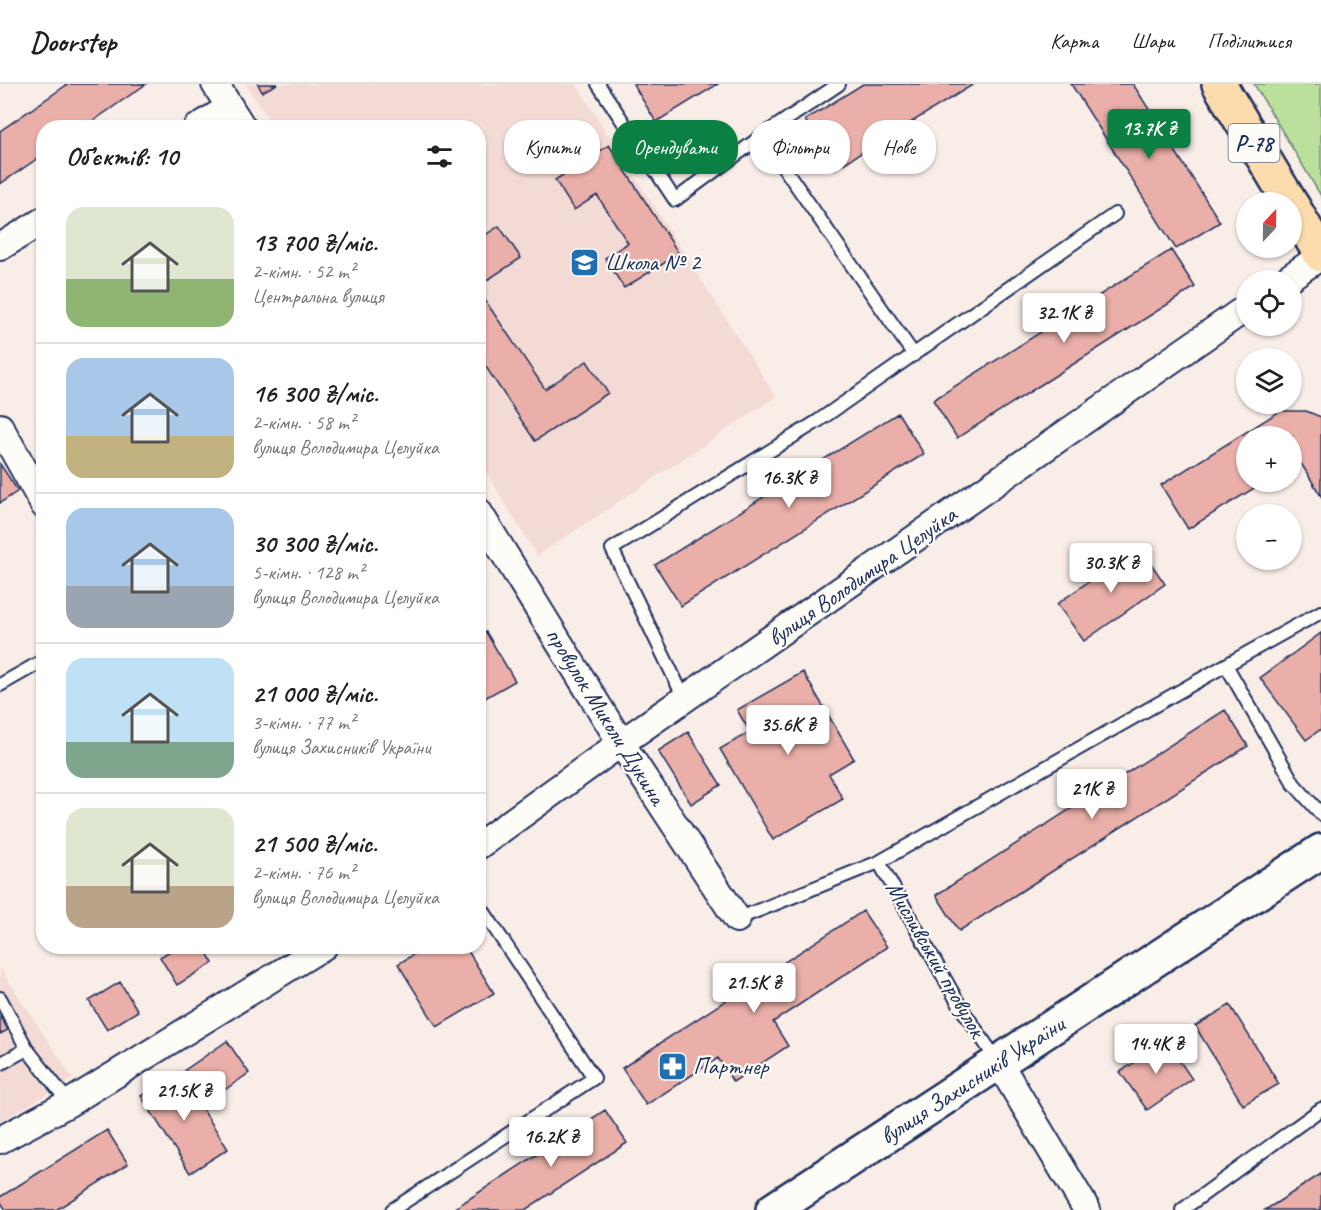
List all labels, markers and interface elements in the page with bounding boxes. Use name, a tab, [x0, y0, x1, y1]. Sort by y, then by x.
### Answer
text: Doorstep	[30, 24, 116, 59]
text: Карта	[1050, 28, 1098, 54]
text: Шари	[1131, 28, 1175, 54]
text: Поділитися	[1208, 28, 1291, 54]
pin: 13.7K ₴	[1094, 109, 1204, 160]
text: 13.7K ₴	[1121, 116, 1177, 141]
chip: Купити	[504, 120, 600, 174]
chip: Орендувати	[612, 120, 738, 174]
chip: Фільтри	[750, 120, 850, 174]
chip: Нове	[862, 120, 936, 174]
road number: Р-78	[1228, 124, 1280, 162]
text: Об’єктів: 10	[66, 140, 178, 173]
icon: filters	[423, 140, 456, 173]
north arrow	[1236, 192, 1302, 258]
map controls	[1236, 192, 1302, 570]
text: 13 700 ₴/міс.	[252, 226, 377, 259]
icon: home	[114, 231, 186, 303]
school or university icon: Школа № 2	[568, 246, 600, 278]
place label: Школа № 2	[605, 247, 702, 277]
text: 2-кімн. · 52 m²	[252, 259, 355, 284]
button: locate	[1236, 270, 1302, 336]
text: Центральна вулиця	[252, 284, 384, 309]
pin: 32.1K ₴	[1009, 293, 1119, 344]
text: 32.1K ₴	[1036, 300, 1092, 325]
button: layers	[1236, 348, 1302, 414]
text: 16 300 ₴/міс.	[252, 377, 378, 410]
icon: home	[114, 382, 186, 454]
text: 2-кімн. · 58 m²	[252, 410, 355, 435]
button: +	[1236, 426, 1302, 492]
text: вулиця Володимира Целуйка	[252, 435, 439, 460]
pin: 16.3K ₴	[734, 458, 844, 509]
text: 16.3K ₴	[761, 465, 817, 490]
street label: вулиця Володимира Целуйка	[762, 499, 964, 653]
button: −	[1236, 504, 1302, 570]
text: 30 300 ₴/міс.	[252, 527, 378, 560]
icon: home	[114, 532, 186, 604]
pin: 30.3K ₴	[1056, 543, 1166, 594]
text: 30.3K ₴	[1083, 550, 1139, 575]
text: 5-кімн. · 128 m²	[252, 560, 364, 585]
text: вулиця Володимира Целуйка	[252, 585, 439, 610]
street label: провулок Миколи Дукина	[539, 622, 674, 812]
text: 21 000 ₴/міс.	[252, 677, 378, 710]
icon: home	[114, 682, 186, 754]
pin: 35.6K ₴	[733, 705, 843, 756]
text: 3-кімн. · 77 m²	[252, 710, 355, 735]
text: 35.6K ₴	[760, 712, 816, 737]
text: вулиця Захисників України	[252, 735, 431, 760]
pin: 21K ₴	[1050, 769, 1134, 820]
text: 21K ₴	[1071, 776, 1113, 801]
text: 21 500 ₴/міс.	[252, 827, 377, 860]
icon: home	[114, 832, 186, 904]
text: 2-кімн. · 76 m²	[252, 860, 355, 885]
street label: Мисливський провулок	[879, 875, 994, 1044]
text: вулиця Володимира Целуйка	[252, 885, 439, 910]
pin: 21.5K ₴	[699, 963, 809, 1014]
text: 21.5K ₴	[727, 970, 781, 995]
street label: вулиця Захисників України	[874, 1008, 1072, 1151]
pin: 14.4K ₴	[1101, 1024, 1211, 1075]
text: 14.4K ₴	[1128, 1031, 1184, 1056]
pharmacy icon: Партнер	[656, 1050, 688, 1082]
place label: Партнер	[693, 1051, 769, 1081]
pin: 21.5K ₴	[129, 1071, 239, 1122]
text: 21.5K ₴	[157, 1078, 211, 1103]
pin: 16.2K ₴	[496, 1117, 606, 1168]
text: 16.2K ₴	[523, 1124, 579, 1149]

